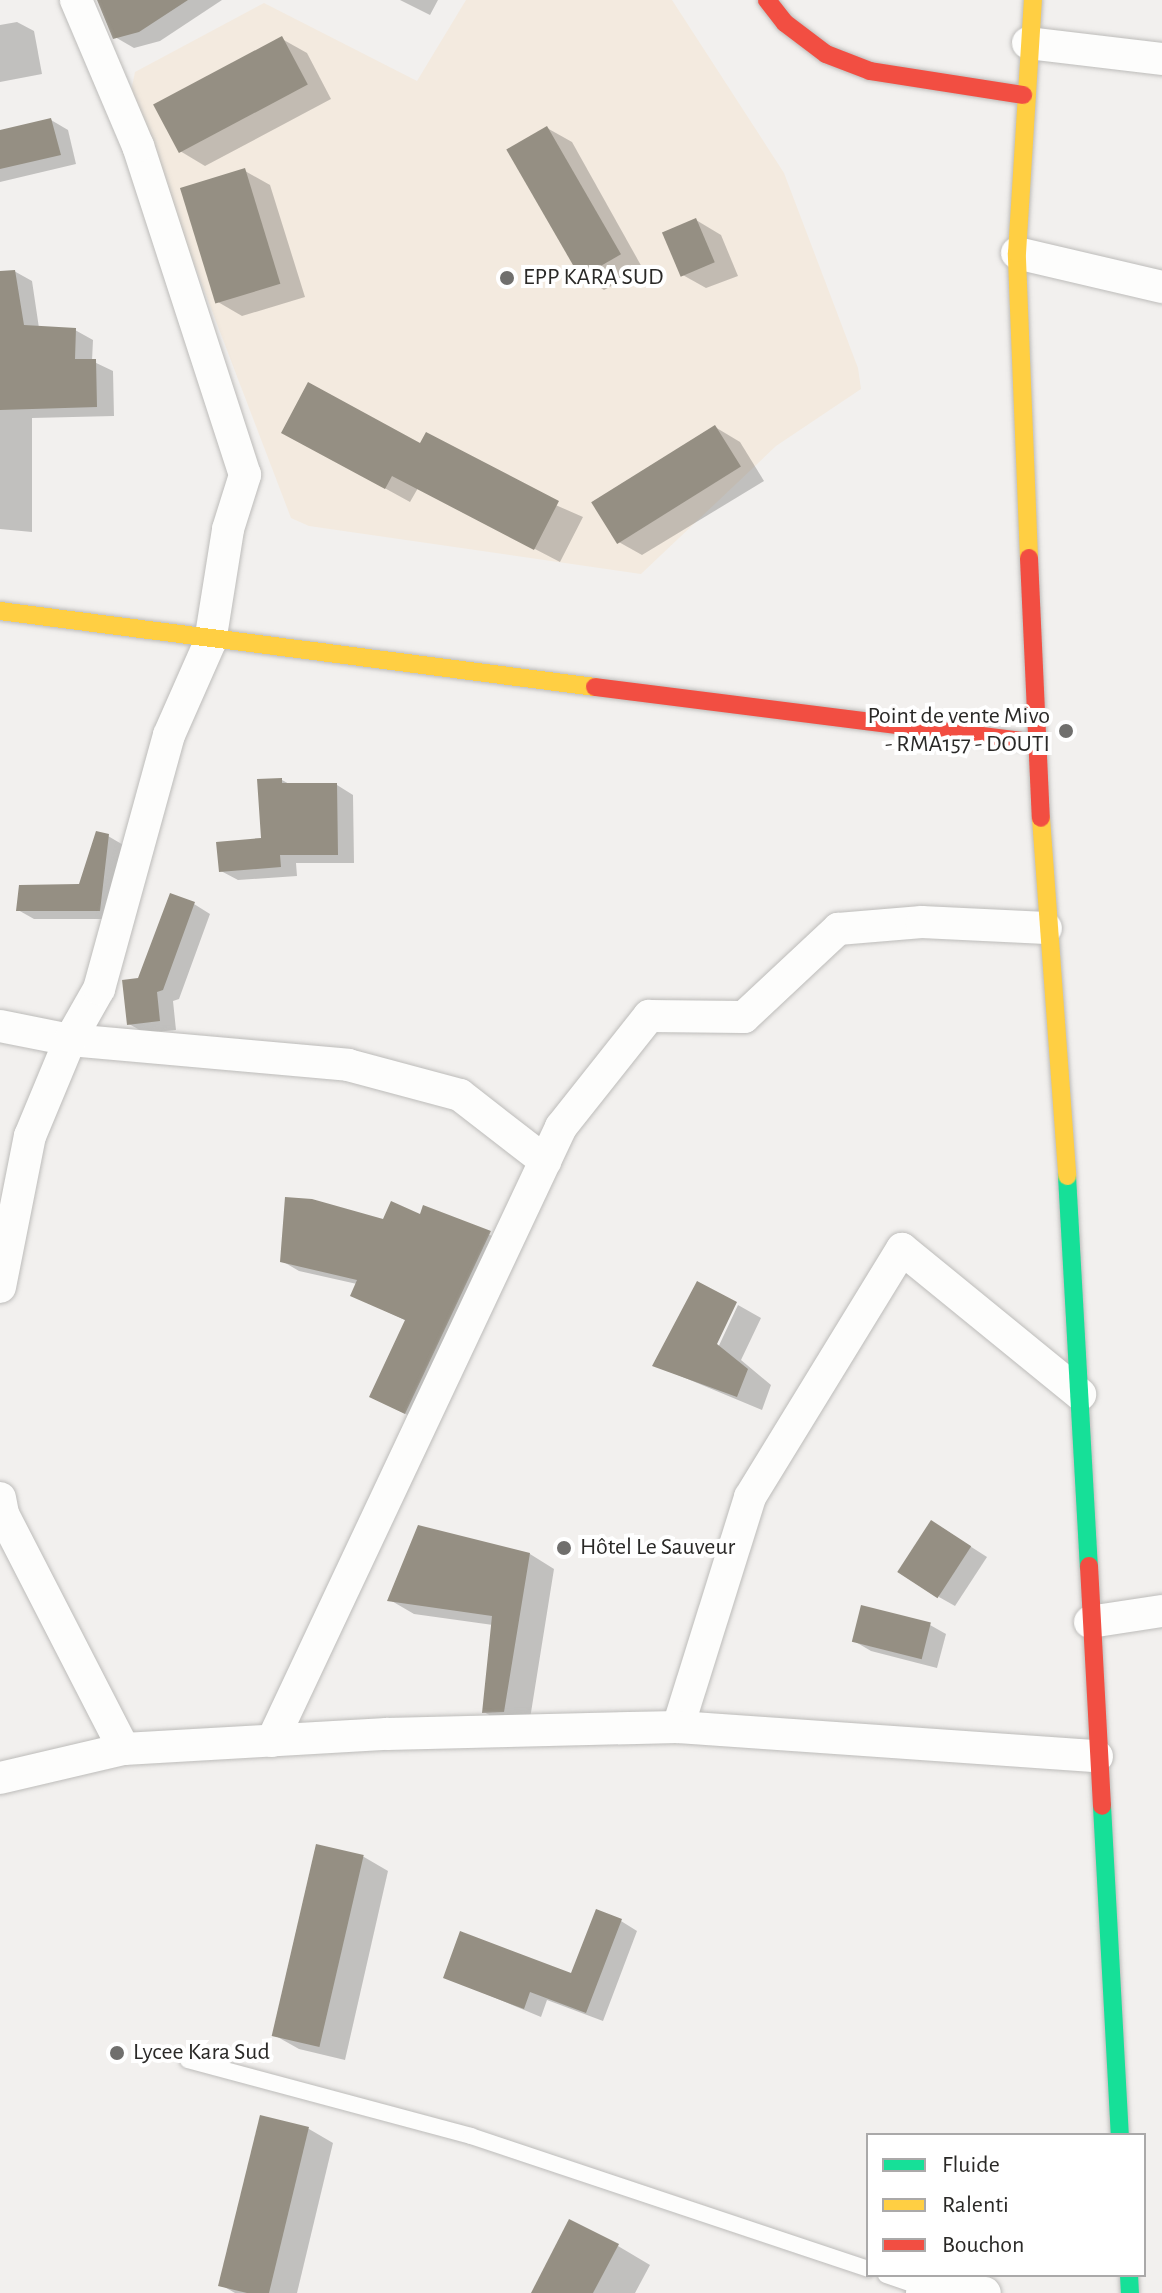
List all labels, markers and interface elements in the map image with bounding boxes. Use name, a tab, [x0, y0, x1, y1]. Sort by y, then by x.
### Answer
place label: EPP KARA SUD	[523, 264, 663, 292]
marker: EPP KARA SUD	[498, 269, 516, 287]
place label: Point de vente Mivo - RMA157 - DOUTI	[868, 703, 1050, 759]
marker: Point de vente Mivo - RMA157 - DOUTI	[1057, 722, 1075, 740]
place label: Hôtel Le Sauveur	[580, 1534, 735, 1562]
marker: Hôtel Le Sauveur	[555, 1539, 573, 1557]
place label: Lycee Kara Sud	[133, 2039, 270, 2067]
marker: Lycee Kara Sud	[108, 2044, 126, 2062]
legend	[866, 2133, 1146, 2277]
text: Fluide	[942, 2153, 1000, 2177]
text: Ralenti	[942, 2193, 1009, 2217]
text: Bouchon	[942, 2233, 1024, 2257]

